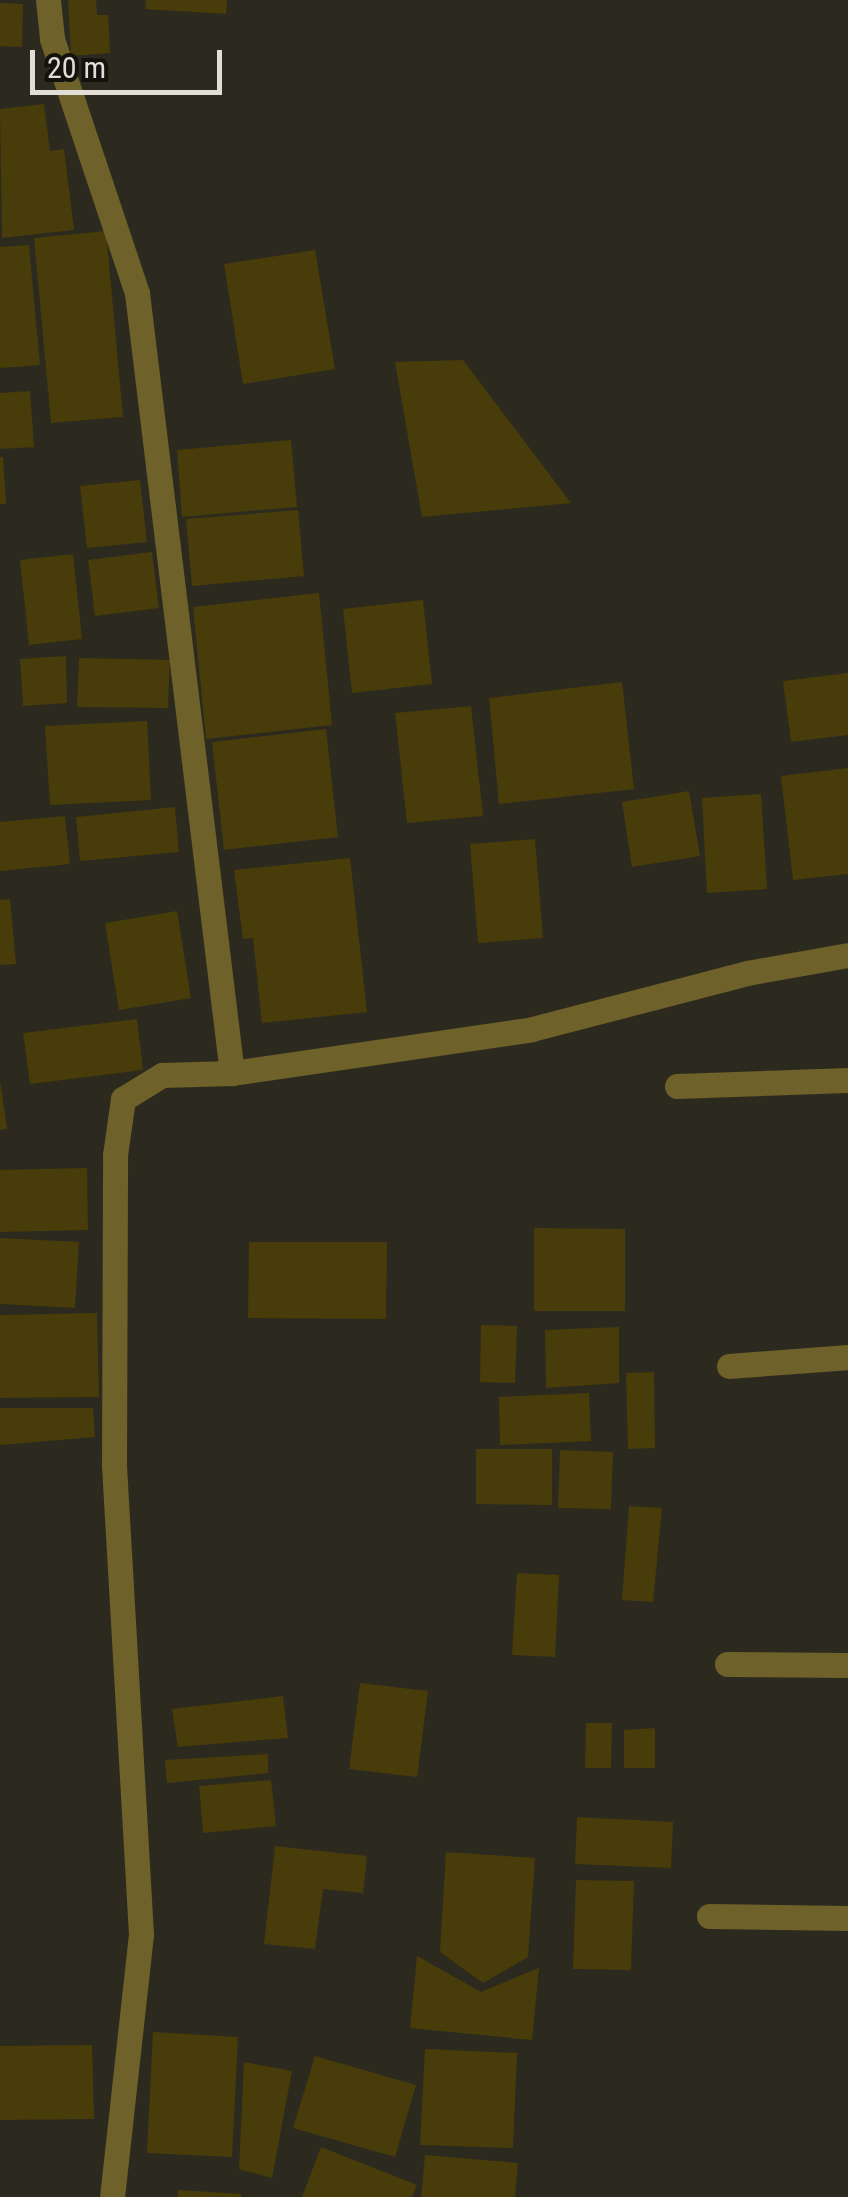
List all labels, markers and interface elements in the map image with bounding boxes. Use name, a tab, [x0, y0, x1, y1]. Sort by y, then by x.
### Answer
scale bar	[35, 30, 228, 92]
text: 20 m	[47, 50, 106, 85]

